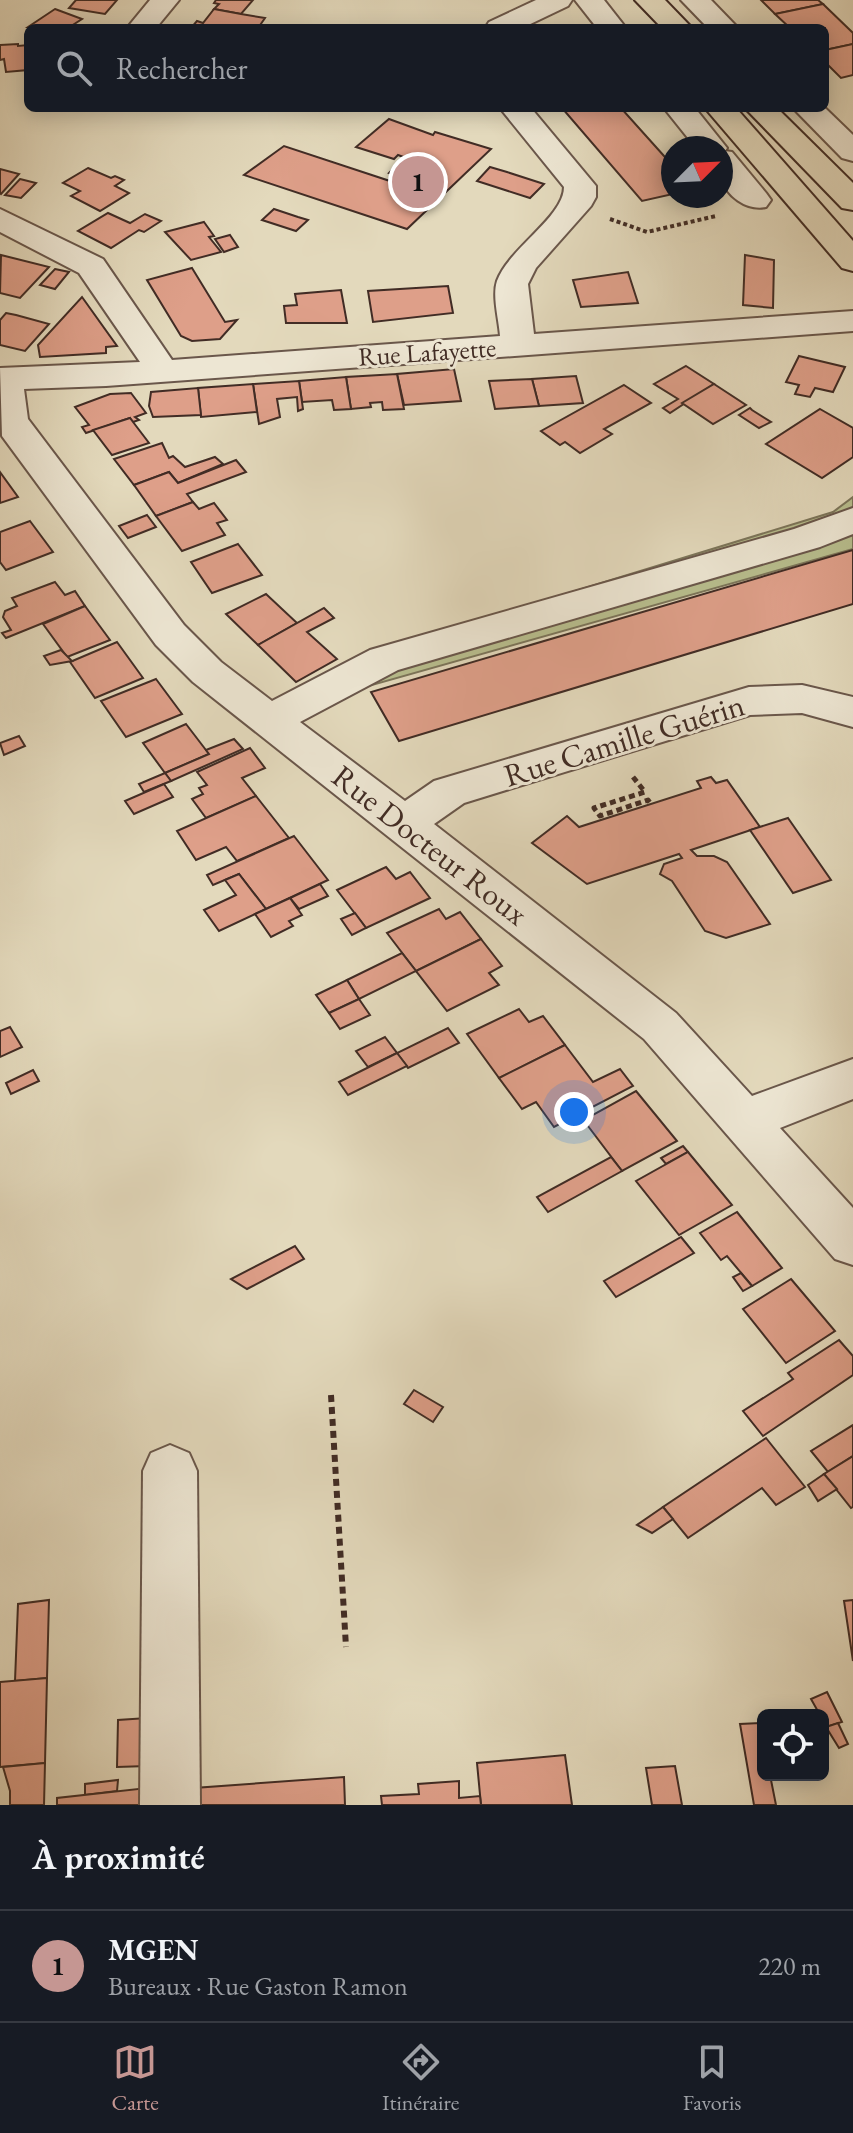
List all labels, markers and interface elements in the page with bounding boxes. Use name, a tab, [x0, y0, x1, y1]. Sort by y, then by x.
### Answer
search box	[24, 24, 829, 112]
icon: search	[52, 46, 96, 90]
text: Rechercher	[116, 49, 248, 88]
north arrow	[661, 136, 733, 208]
pin: 1	[392, 152, 444, 212]
street label: Rue Lafayette	[357, 330, 497, 374]
street label: Rue Camille Guérin	[499, 683, 749, 797]
street label: Rue Docteur Roux	[324, 755, 537, 935]
your location	[554, 1092, 594, 1132]
map controls	[757, 1709, 829, 1781]
button: locate	[757, 1709, 829, 1781]
text: À proximité	[32, 1835, 205, 1879]
text: MGEN	[108, 1930, 199, 1969]
text: 1	[51, 1949, 65, 1983]
text: 220 m	[758, 1949, 821, 1983]
text: Bureaux · Rue Gaston Ramon	[108, 1969, 408, 2003]
tab: Carte	[112, 2040, 159, 2117]
tab: Itinéraire	[382, 2040, 459, 2117]
tab: Favoris	[683, 2040, 741, 2117]

